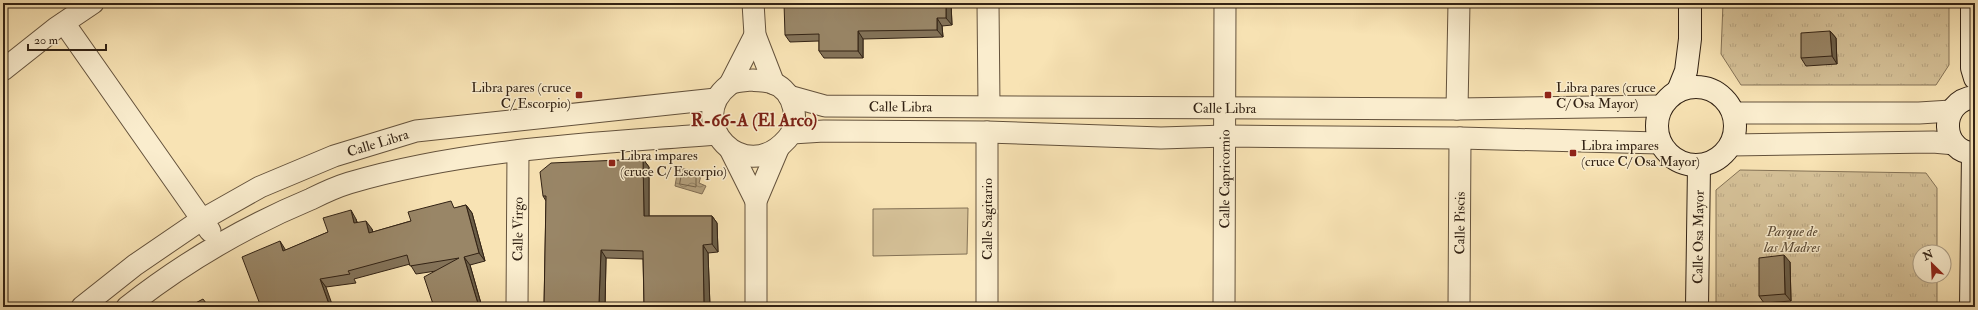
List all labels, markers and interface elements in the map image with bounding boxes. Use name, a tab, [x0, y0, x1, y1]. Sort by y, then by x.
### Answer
scale bar	[28, 26, 106, 52]
text: 20 m	[34, 33, 59, 48]
place label: Libra pares (cruce C/ Escorpio)	[471, 79, 571, 113]
place label: Libra pares (cruce C/ Osa Mayor)	[1556, 79, 1656, 113]
marker: Libra pares (cruce C/ Escorpio)	[574, 90, 584, 100]
marker: Libra pares (cruce C/ Osa Mayor)	[1543, 90, 1553, 100]
street label: Calle Libra	[869, 98, 933, 116]
street label: Calle Libra	[1193, 100, 1257, 117]
district label: R-66-A (El Arco)	[691, 109, 818, 132]
street label: Calle Libra	[345, 126, 411, 161]
street label: Calle Capricornio	[1216, 129, 1234, 229]
place label: Libra impares (cruce C/ Osa Mayor)	[1581, 137, 1700, 171]
place label: Libra impares (cruce C/ Escorpio)	[620, 147, 727, 181]
marker: Libra impares (cruce C/ Osa Mayor)	[1568, 148, 1578, 158]
marker: Libra impares (cruce C/ Escorpio)	[607, 158, 617, 168]
street label: Calle Sagitario	[979, 178, 996, 260]
street label: Calle Osa Mayor	[1689, 189, 1709, 284]
street label: Calle Piscis	[1451, 191, 1469, 254]
street label: Calle Virgo	[509, 197, 527, 261]
park label: Parque de las Madres	[1763, 223, 1821, 256]
north arrow	[1912, 244, 1952, 284]
text: N	[1920, 247, 1936, 264]

